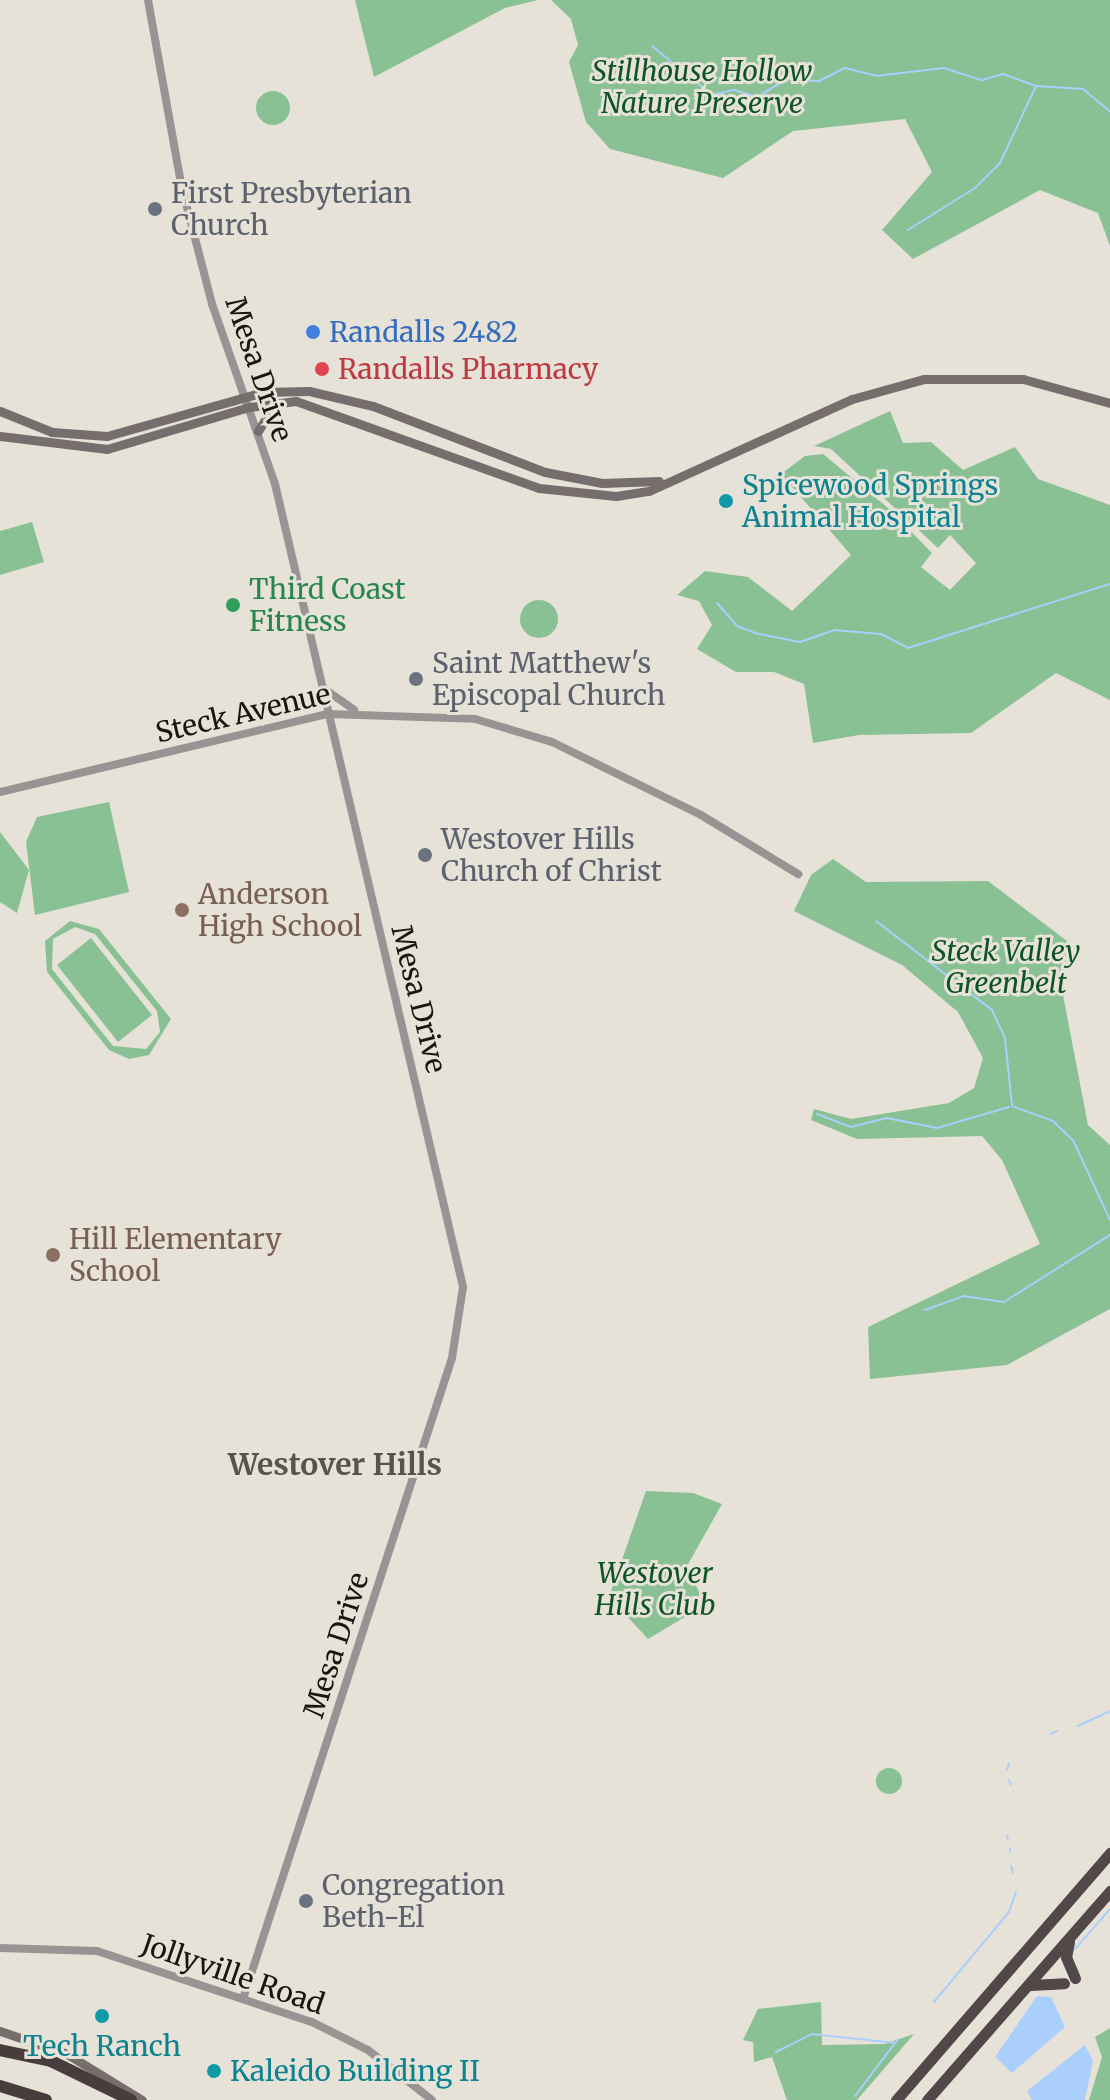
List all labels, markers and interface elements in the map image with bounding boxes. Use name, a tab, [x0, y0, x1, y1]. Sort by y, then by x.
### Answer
park label: Stillhouse Hollow Nature Preserve	[592, 54, 812, 120]
place label: First Presbyterian Church	[171, 176, 412, 242]
marker: First Presbyterian Church	[146, 200, 164, 218]
street label: Mesa Drive	[219, 292, 299, 446]
place label: Randalls 2482	[329, 315, 518, 349]
marker: Randalls 2482	[304, 323, 322, 341]
place label: Randalls Pharmacy	[338, 352, 598, 386]
marker: Randalls Pharmacy	[313, 360, 331, 378]
place label: Spicewood Springs Animal Hospital	[742, 468, 998, 534]
marker: Spicewood Springs Animal Hospital	[717, 492, 735, 510]
place label: Third Coast Fitness	[249, 572, 406, 638]
marker: Third Coast Fitness	[224, 596, 242, 614]
place label: Saint Matthew's Episcopal Church	[432, 646, 665, 712]
marker: Saint Matthew's Episcopal Church	[407, 670, 425, 688]
street label: Steck Avenue	[152, 677, 334, 749]
place label: Westover Hills Church of Christ	[441, 822, 662, 888]
marker: Westover Hills Church of Christ	[416, 846, 434, 864]
place label: Anderson High School	[198, 877, 362, 943]
marker: Anderson High School	[173, 901, 191, 919]
street label: Mesa Drive	[384, 922, 454, 1076]
park label: Steck Valley Greenbelt	[932, 934, 1080, 1000]
place label: Hill Elementary School	[69, 1222, 282, 1288]
marker: Hill Elementary School	[44, 1246, 62, 1264]
district label: Westover Hills	[228, 1446, 442, 1482]
park label: Westover Hills Club	[595, 1556, 715, 1622]
street label: Mesa Drive	[297, 1568, 375, 1722]
place label: Congregation Beth-El	[322, 1868, 505, 1934]
marker: Congregation Beth-El	[297, 1892, 315, 1910]
street label: Jollyville Road	[137, 1927, 329, 2021]
marker: Tech Ranch	[93, 2007, 111, 2025]
place label: Tech Ranch	[23, 2029, 181, 2063]
place label: Kaleido Building II	[230, 2054, 480, 2088]
marker: Kaleido Building II	[205, 2062, 223, 2080]

